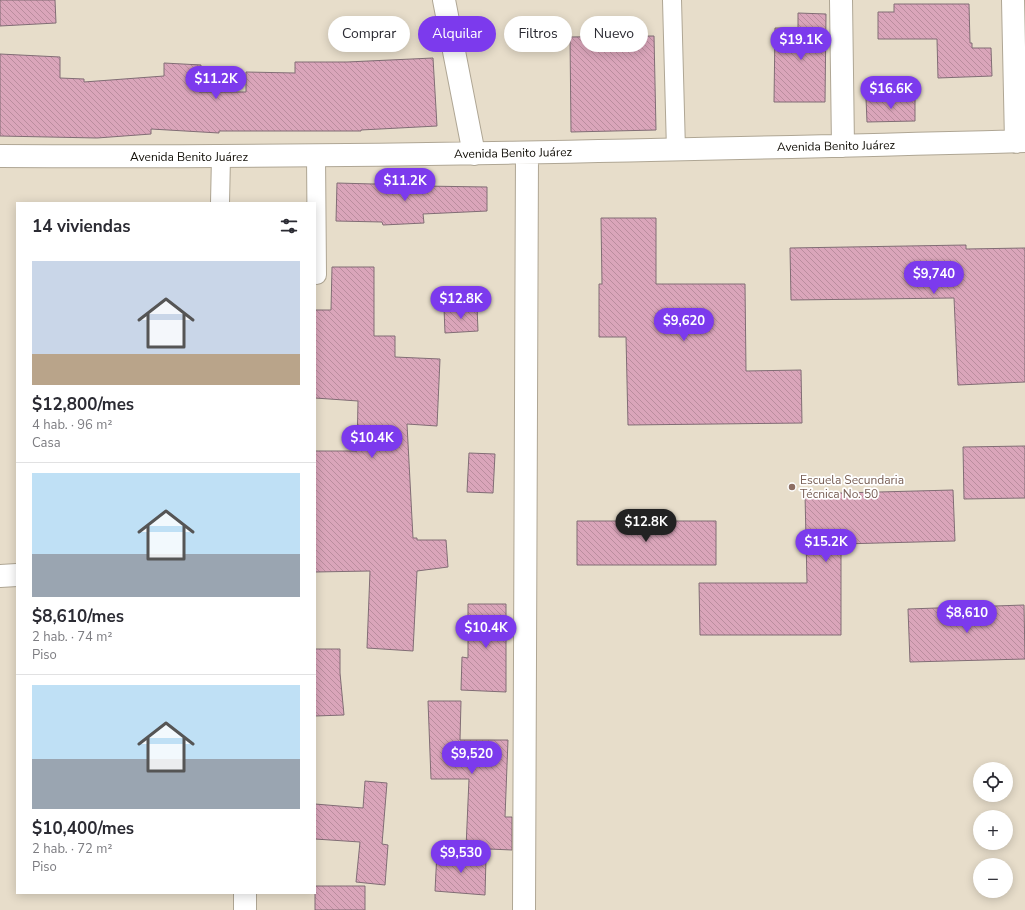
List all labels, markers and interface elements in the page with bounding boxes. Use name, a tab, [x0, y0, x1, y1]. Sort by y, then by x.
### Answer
chip: Comprar	[328, 16, 410, 52]
chip: Alquilar	[418, 16, 496, 52]
chip: Filtros	[504, 16, 572, 52]
chip: Nuevo	[580, 16, 648, 52]
pin: $19.1K	[768, 27, 834, 61]
text: $19.1K	[779, 31, 823, 49]
pin: $11.2K	[183, 66, 249, 100]
text: $11.2K	[194, 70, 238, 88]
pin: $16.6K	[858, 76, 924, 110]
text: $16.6K	[869, 80, 913, 98]
street label: Avenida Benito Juárez	[777, 137, 896, 155]
street label: Avenida Benito Juárez	[454, 144, 573, 162]
street label: Avenida Benito Juárez	[130, 149, 248, 165]
pin: $11.2K	[372, 168, 438, 202]
text: $11.2K	[383, 172, 427, 190]
text: 14 viviendas	[32, 215, 131, 238]
icon: filters	[278, 215, 300, 237]
pin: $9,740	[901, 261, 967, 295]
text: $9,740	[913, 265, 955, 283]
pin: $12.8K	[428, 286, 494, 320]
icon: home	[130, 287, 202, 359]
text: $12.8K	[439, 290, 483, 308]
pin: $9,620	[651, 308, 717, 342]
text: $9,620	[663, 312, 705, 330]
text: $12,800/mes	[32, 393, 134, 416]
text: 4 hab. · 96 m²	[32, 416, 112, 434]
pin: $10.4K	[339, 425, 405, 459]
text: $10.4K	[350, 429, 394, 447]
text: Casa	[32, 434, 61, 452]
place label: Escuela Secundaria Técnica No. 50	[800, 472, 904, 502]
marker: Escuela Secundaria Técnica No. 50	[787, 482, 797, 492]
icon: home	[130, 499, 202, 571]
pin: $12.8K	[613, 509, 679, 543]
text: $12.8K	[624, 513, 668, 531]
pin: $15.2K	[793, 529, 859, 563]
text: $15.2K	[804, 533, 848, 551]
pin: $8,610	[934, 600, 1000, 634]
text: $8,610	[946, 604, 988, 622]
text: $8,610/mes	[32, 605, 124, 628]
pin: $10.4K	[453, 615, 519, 649]
text: $10.4K	[464, 619, 508, 637]
text: 2 hab. · 74 m²	[32, 628, 112, 646]
text: Piso	[32, 646, 57, 664]
icon: home	[130, 711, 202, 783]
pin: $9,520	[439, 741, 505, 775]
text: $9,520	[451, 745, 493, 763]
map controls	[973, 762, 1013, 898]
button: locate	[973, 762, 1013, 802]
button: +	[973, 810, 1013, 850]
text: $10,400/mes	[32, 817, 134, 840]
text: 2 hab. · 72 m²	[32, 840, 112, 858]
pin: $9,530	[428, 840, 494, 874]
text: $9,530	[440, 844, 482, 862]
text: Piso	[32, 858, 57, 876]
button: −	[973, 858, 1013, 898]

